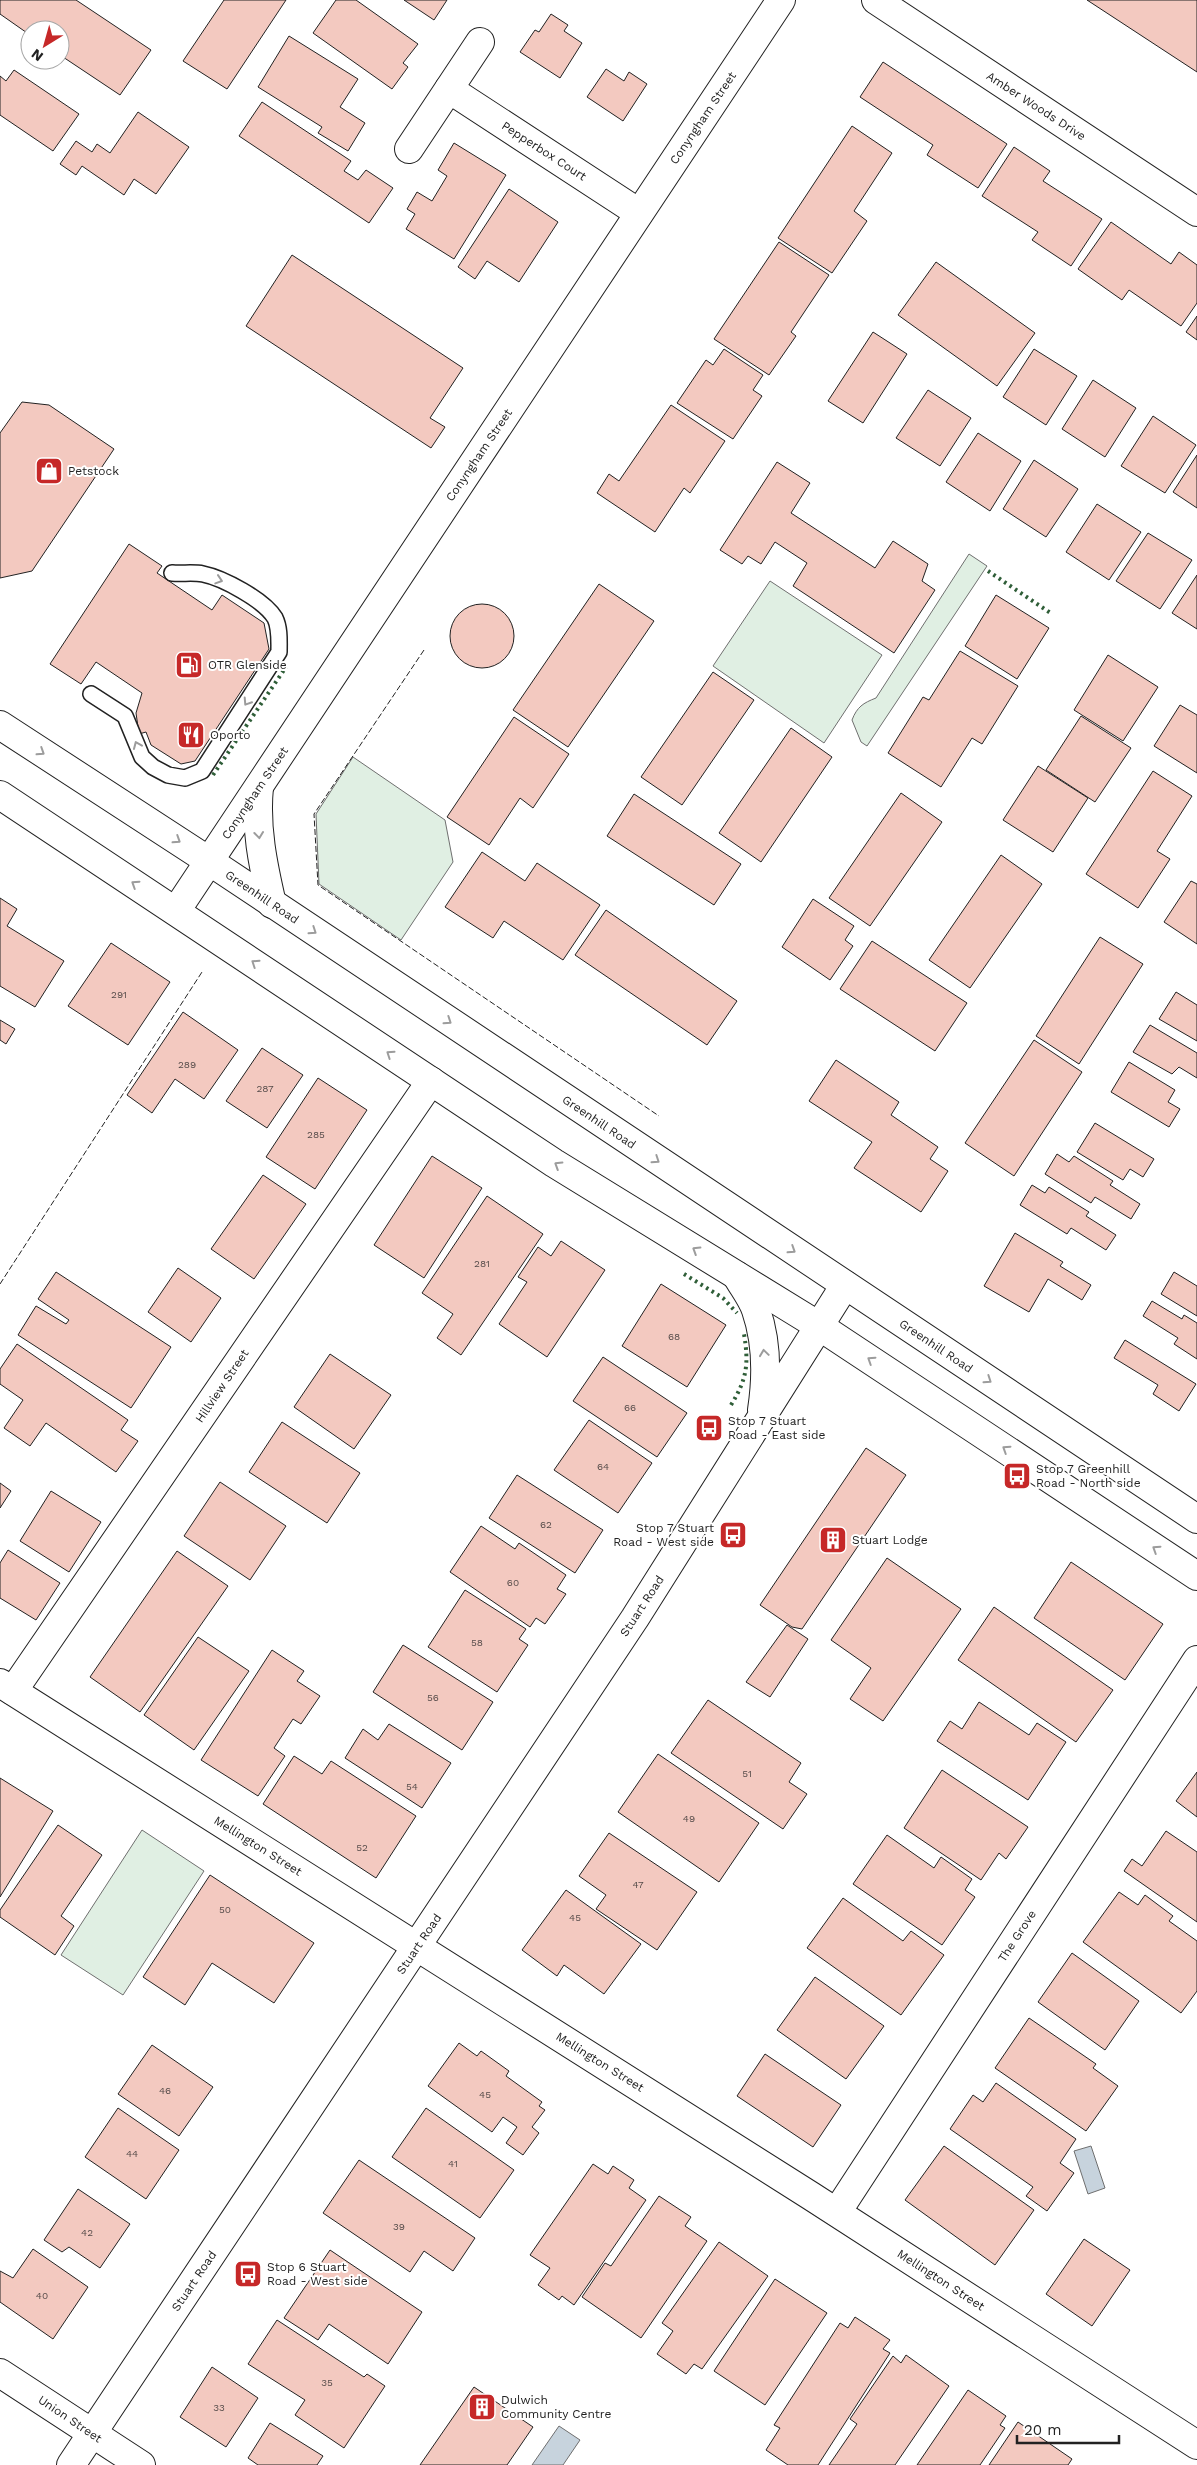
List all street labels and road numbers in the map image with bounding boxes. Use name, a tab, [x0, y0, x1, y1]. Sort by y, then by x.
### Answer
street label: Conyngham Street	[667, 69, 739, 167]
street label: Amber Woods Drive	[984, 69, 1088, 143]
street label: Pepperbox Court	[499, 118, 589, 184]
street label: Conyngham Street	[443, 406, 515, 504]
street label: Conyngham Street	[219, 744, 291, 842]
street label: Greenhill Road	[223, 867, 301, 927]
street label: Greenhill Road	[560, 1092, 638, 1152]
street label: Greenhill Road	[897, 1316, 975, 1376]
street label: Hillview Street	[192, 1347, 252, 1425]
street label: Stuart Road	[617, 1573, 667, 1639]
street label: Mellington Street	[211, 1813, 305, 1879]
street label: The Grove	[995, 1907, 1039, 1965]
street label: Stuart Road	[394, 1911, 444, 1977]
street label: Mellington Street	[553, 2029, 647, 2095]
street label: Mellington Street	[895, 2247, 987, 2313]
street label: Stuart Road	[169, 2248, 219, 2314]
street label: Union Street	[35, 2393, 105, 2445]

